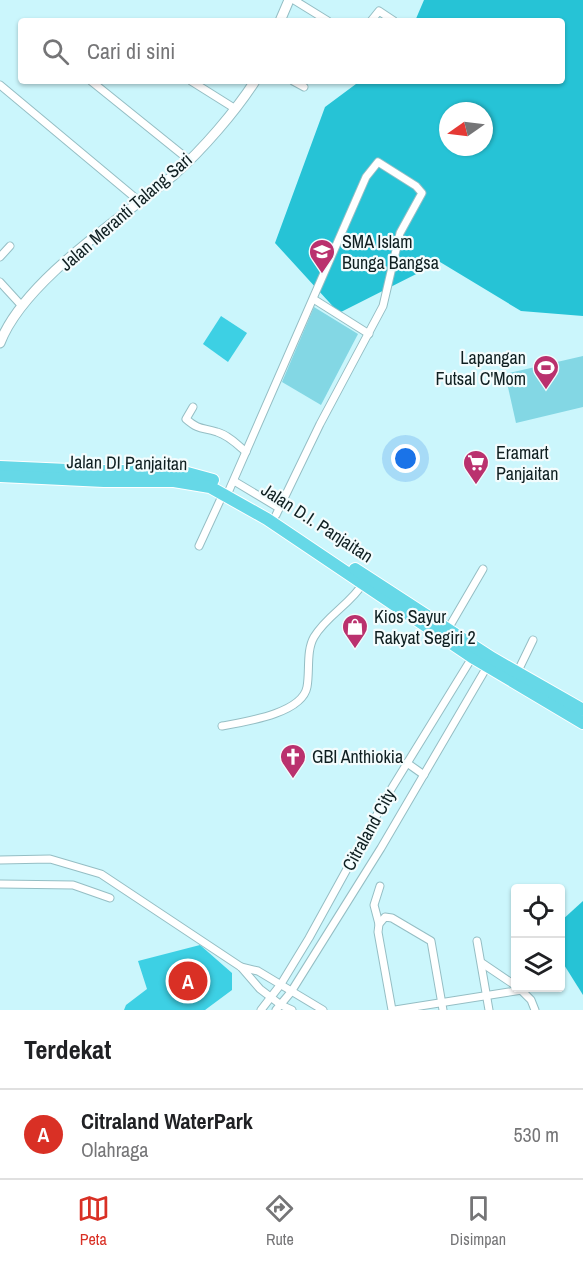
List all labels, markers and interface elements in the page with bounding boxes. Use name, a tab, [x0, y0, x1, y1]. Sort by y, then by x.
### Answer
search box	[18, 18, 565, 84]
icon: search	[39, 35, 72, 68]
text: Cari di sini	[87, 36, 175, 66]
north arrow	[439, 102, 493, 156]
street label: Jalan Meranti Talang Sari	[54, 147, 197, 276]
place label: SMA Islam Bunga Bangsa	[342, 229, 439, 275]
school or university icon: SMA Islam Bunga Bangsa	[307, 237, 337, 275]
place label: Lapangan Futsal C'Mom	[435, 345, 526, 391]
sports icon: Lapangan Futsal C'Mom	[531, 353, 561, 391]
place label: Eramart Panjaitan	[496, 440, 558, 486]
your location	[391, 444, 420, 473]
supermarket icon: Eramart Panjaitan	[461, 448, 491, 486]
street label: Jalan DI Panjaitan	[66, 449, 188, 476]
street label: Jalan D.I. Panjaitan	[256, 477, 378, 568]
place label: Kios Sayur Rakyat Segiri 2	[374, 604, 476, 650]
shop icon: Kios Sayur Rakyat Segiri 2	[340, 612, 370, 650]
church icon: GBI Anthiokia	[278, 742, 308, 780]
place label: GBI Anthiokia	[312, 744, 403, 769]
street label: Citraland City	[336, 784, 402, 875]
map controls	[511, 884, 565, 992]
button: locate	[511, 884, 565, 938]
button: layers	[511, 938, 565, 992]
pin: A	[168, 958, 207, 1004]
text: Terdekat	[24, 1032, 111, 1067]
text: Citraland WaterPark	[81, 1106, 253, 1136]
text: A	[38, 1121, 49, 1148]
text: 530 m	[513, 1121, 559, 1148]
text: Olahraga	[81, 1136, 148, 1163]
tab: Peta	[77, 1192, 110, 1250]
tab: Rute	[263, 1192, 296, 1250]
tab: Disimpan	[450, 1192, 506, 1250]

